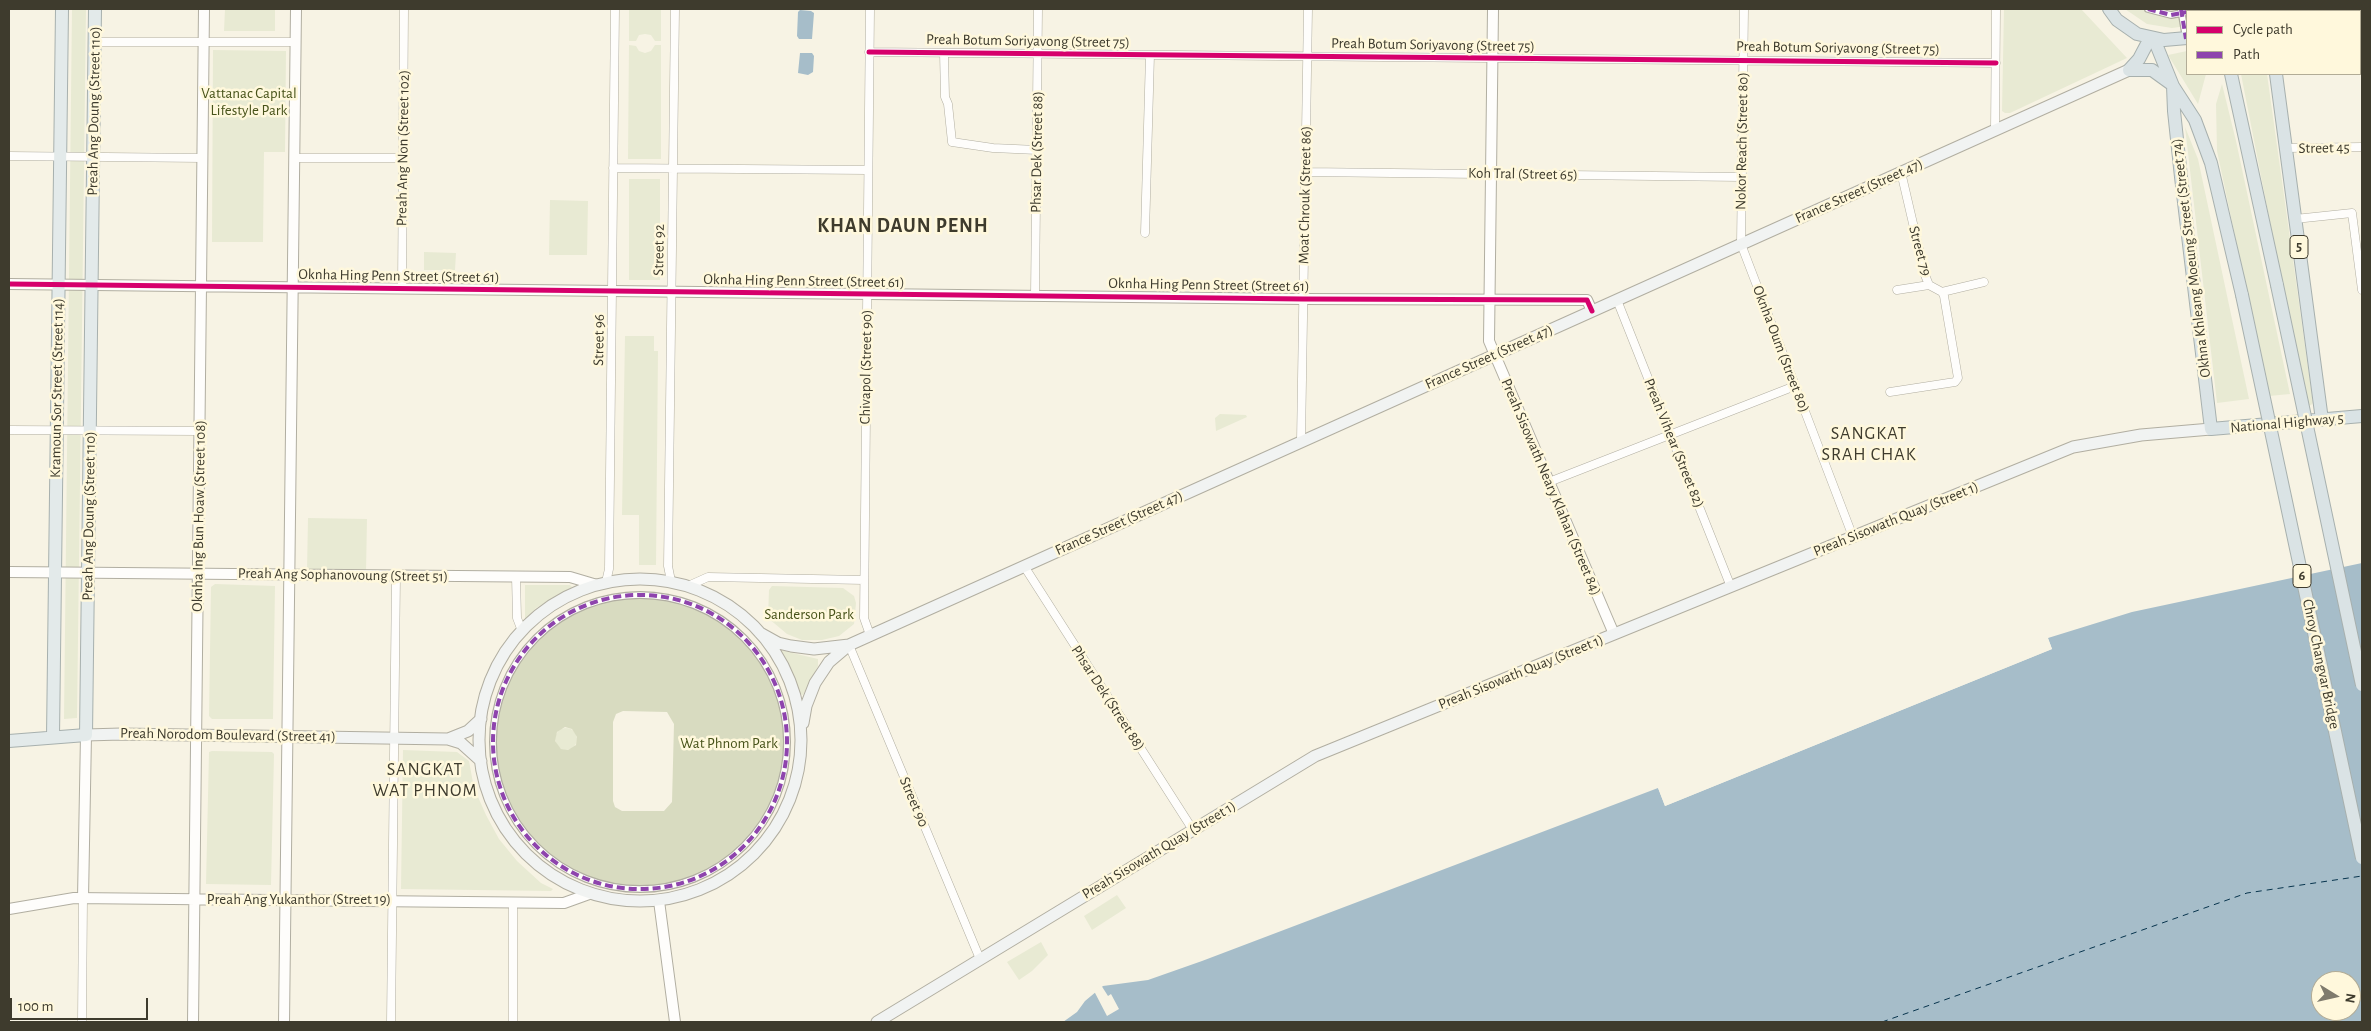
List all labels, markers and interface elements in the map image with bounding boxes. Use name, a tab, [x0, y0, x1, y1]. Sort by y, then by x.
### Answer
legend	[2186, 10, 2361, 75]
text: Cycle path	[2233, 22, 2293, 37]
street label: Preah Ang Doung (Street 110)	[84, 26, 104, 196]
street label: Preah Botum Soriyavong (Street 75)	[926, 30, 1130, 52]
street label: Preah Botum Soriyavong (Street 75)	[1331, 34, 1535, 56]
street label: Preah Botum Soriyavong (Street 75)	[1736, 37, 1940, 59]
text: Path	[2233, 47, 2260, 62]
street label: Preah Ang Non (Street 102)	[393, 70, 413, 226]
street label: Nokor Reach (Street 80)	[1732, 72, 1752, 210]
park label: Vattanac Capital Lifestyle Park	[201, 84, 297, 119]
street label: Phsar Dek (Street 88)	[1027, 91, 1047, 213]
street label: Moat Chrouk (Street 86)	[1295, 126, 1315, 264]
street label: Okhna Khleang Moeung Street (Street 74)	[2167, 137, 2215, 379]
street label: Street 45	[2298, 139, 2350, 157]
street label: France Street (Street 47)	[1792, 155, 1926, 227]
street label: Koh Tral (Street 65)	[1468, 164, 1578, 184]
district label: KHAN DAUN PENH	[815, 214, 991, 238]
street label: Street 92	[650, 224, 668, 276]
street label: Street 79	[1905, 224, 1935, 278]
road number: 5	[2290, 236, 2308, 258]
street label: Oknha Hing Penn Street (Street 61)	[298, 265, 500, 287]
street label: Oknha Hing Penn Street (Street 61)	[703, 270, 905, 292]
street label: Oknha Hing Penn Street (Street 61)	[1108, 274, 1310, 296]
street label: Oknha Oum (Street 80)	[1748, 283, 1814, 415]
street label: Kramoun Sor Street (Street 114)	[46, 298, 68, 478]
street label: Chivapol (Street 90)	[856, 309, 876, 425]
street label: Street 96	[590, 314, 608, 366]
street label: France Street (Street 47)	[1422, 321, 1556, 393]
street label: Preah Sisowath Neary Klahan (Street 84)	[1497, 376, 1605, 598]
street label: Preah Vihear (Street 82)	[1640, 376, 1708, 510]
street label: National Highway 5	[2230, 409, 2344, 437]
street label: Oknha Ing Bun Hoaw (Street 108)	[188, 420, 210, 612]
district label: SANGKAT SRAH CHAK	[1820, 423, 1918, 466]
street label: Preah Ang Doung (Street 110)	[79, 431, 99, 601]
street label: Preah Sisowath Quay (Street 1)	[1811, 478, 1981, 560]
street label: France Street (Street 47)	[1052, 487, 1186, 559]
street label: Preah Ang Sophanovoung (Street 51)	[238, 564, 448, 586]
road number: 6	[2293, 564, 2311, 588]
street label: Chroy Changvar Bridge	[2298, 597, 2344, 731]
park label: Sanderson Park	[764, 605, 854, 623]
street label: Preah Sisowath Quay (Street 1)	[1436, 631, 1606, 713]
street label: Phsar Dek (Street 88)	[1067, 642, 1149, 754]
street label: Preah Norodom Boulevard (Street 41)	[120, 724, 336, 746]
park label: Wat Phnom Park	[680, 734, 778, 752]
district label: SANGKAT WAT PHNOM	[371, 759, 479, 802]
street label: Street 90	[895, 774, 933, 830]
street label: Preah Sisowath Quay (Street 1)	[1079, 797, 1239, 903]
street label: Preah Ang Yukanthor (Street 19)	[207, 890, 391, 908]
north arrow	[2311, 971, 2361, 1021]
scale bar	[12, 988, 150, 1020]
text: N	[2342, 992, 2358, 1004]
text: 100 m	[18, 999, 53, 1014]

